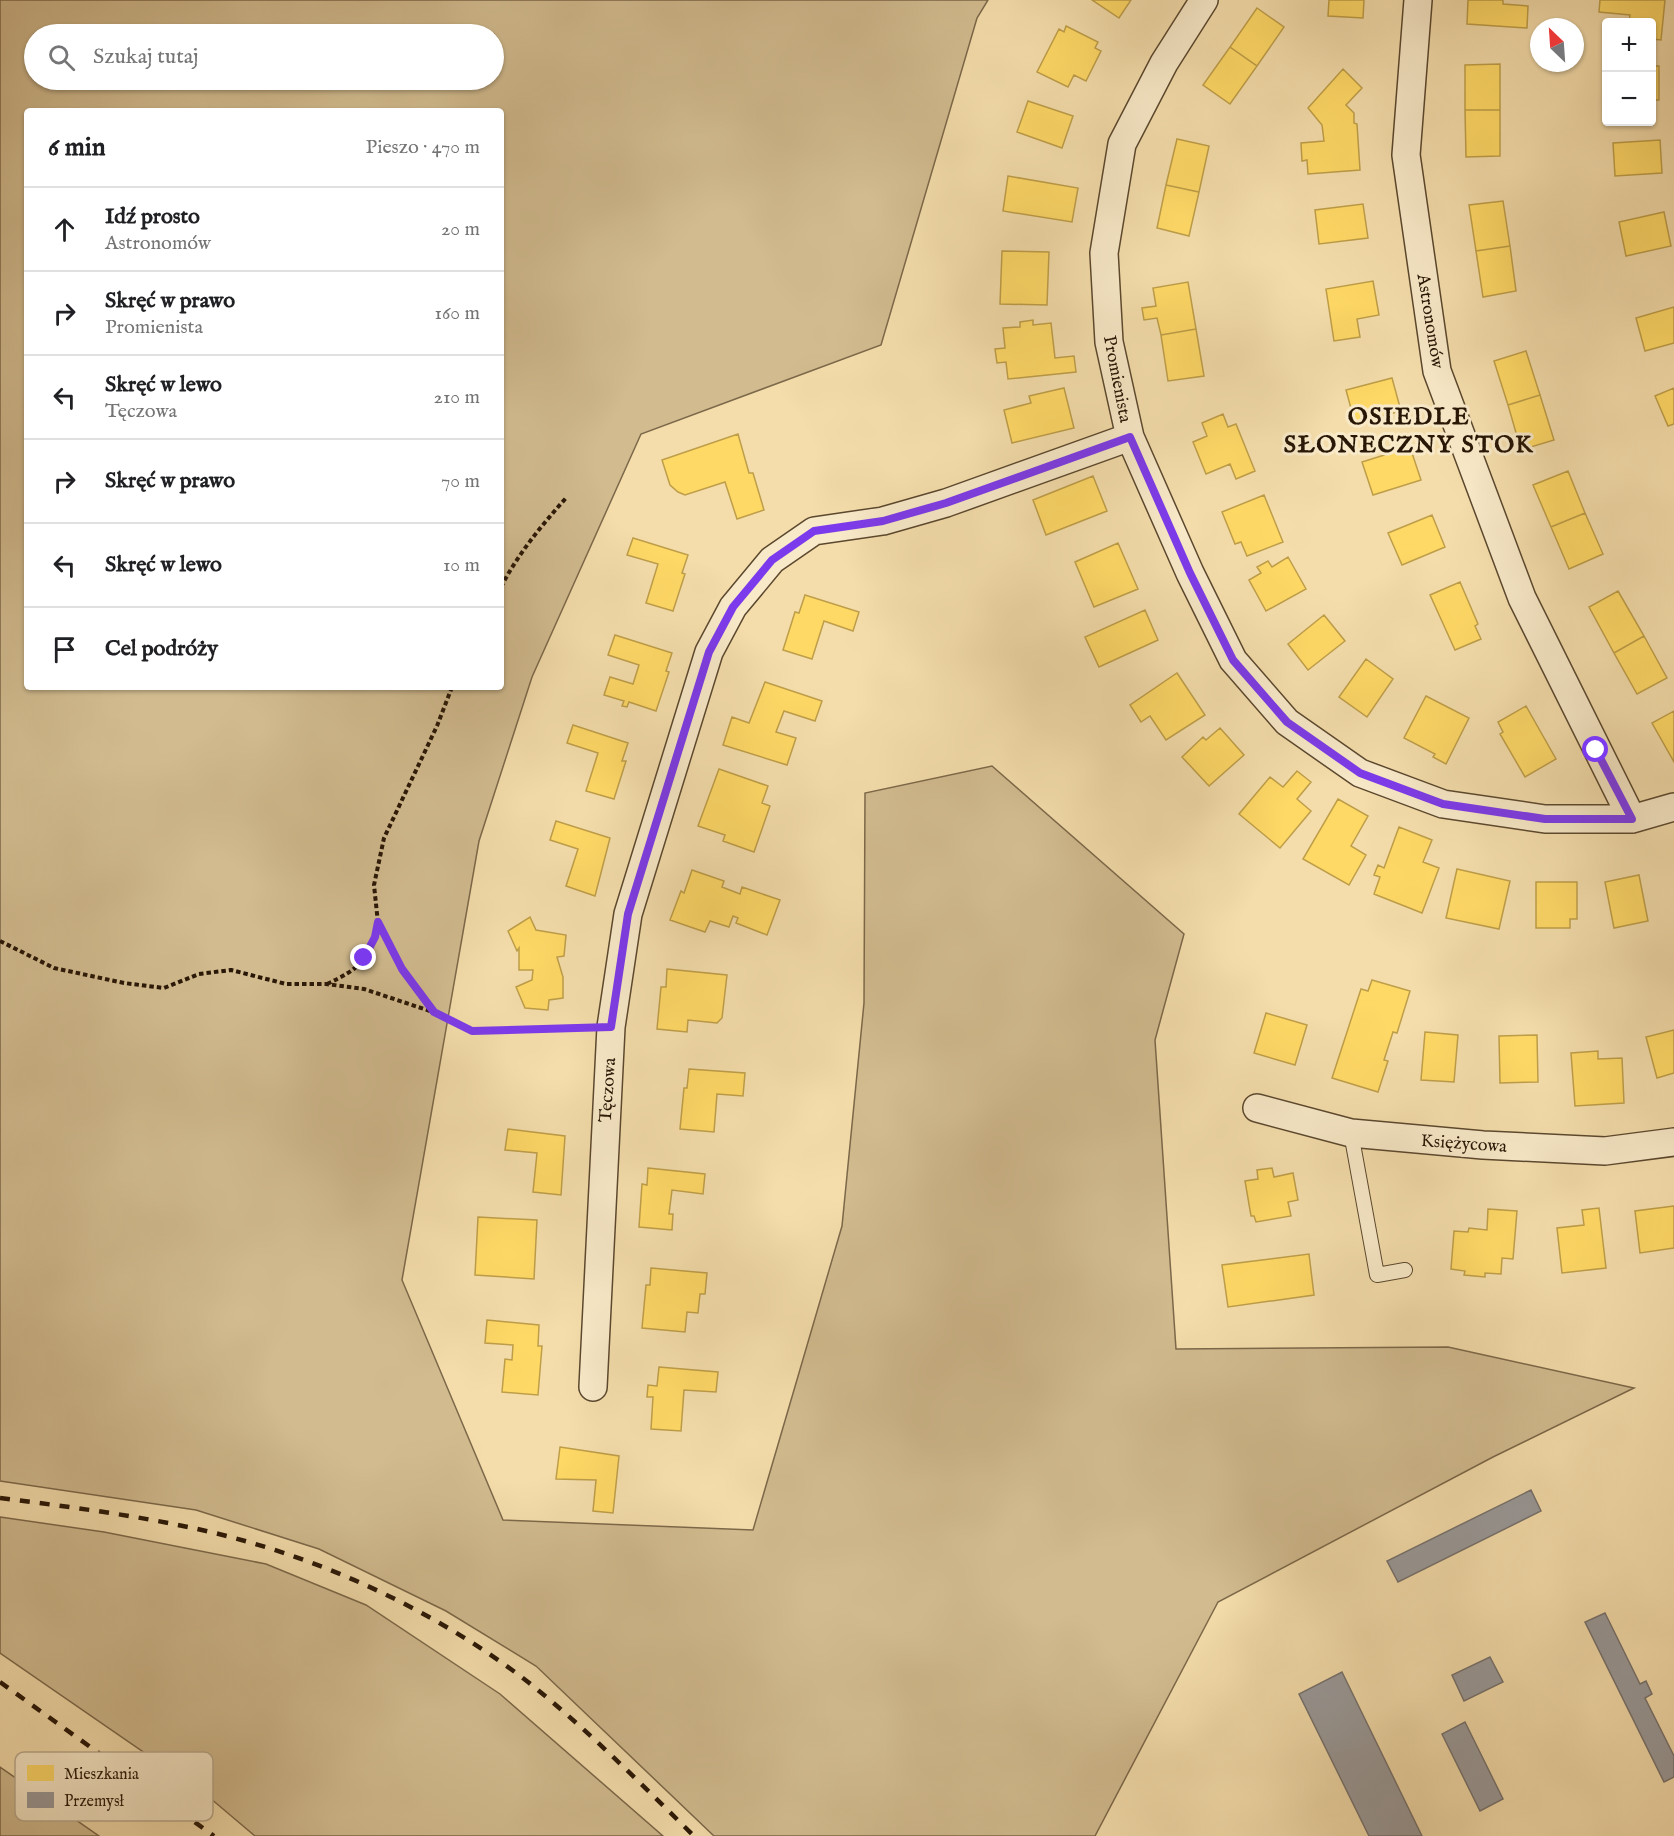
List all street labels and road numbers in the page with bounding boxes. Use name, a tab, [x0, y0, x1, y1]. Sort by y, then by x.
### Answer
street label: Astronomów	[1411, 271, 1449, 371]
street label: Promienista	[1097, 334, 1136, 425]
street label: Tęczowa	[595, 1057, 622, 1123]
street label: Księżycowa	[1420, 1130, 1508, 1159]

